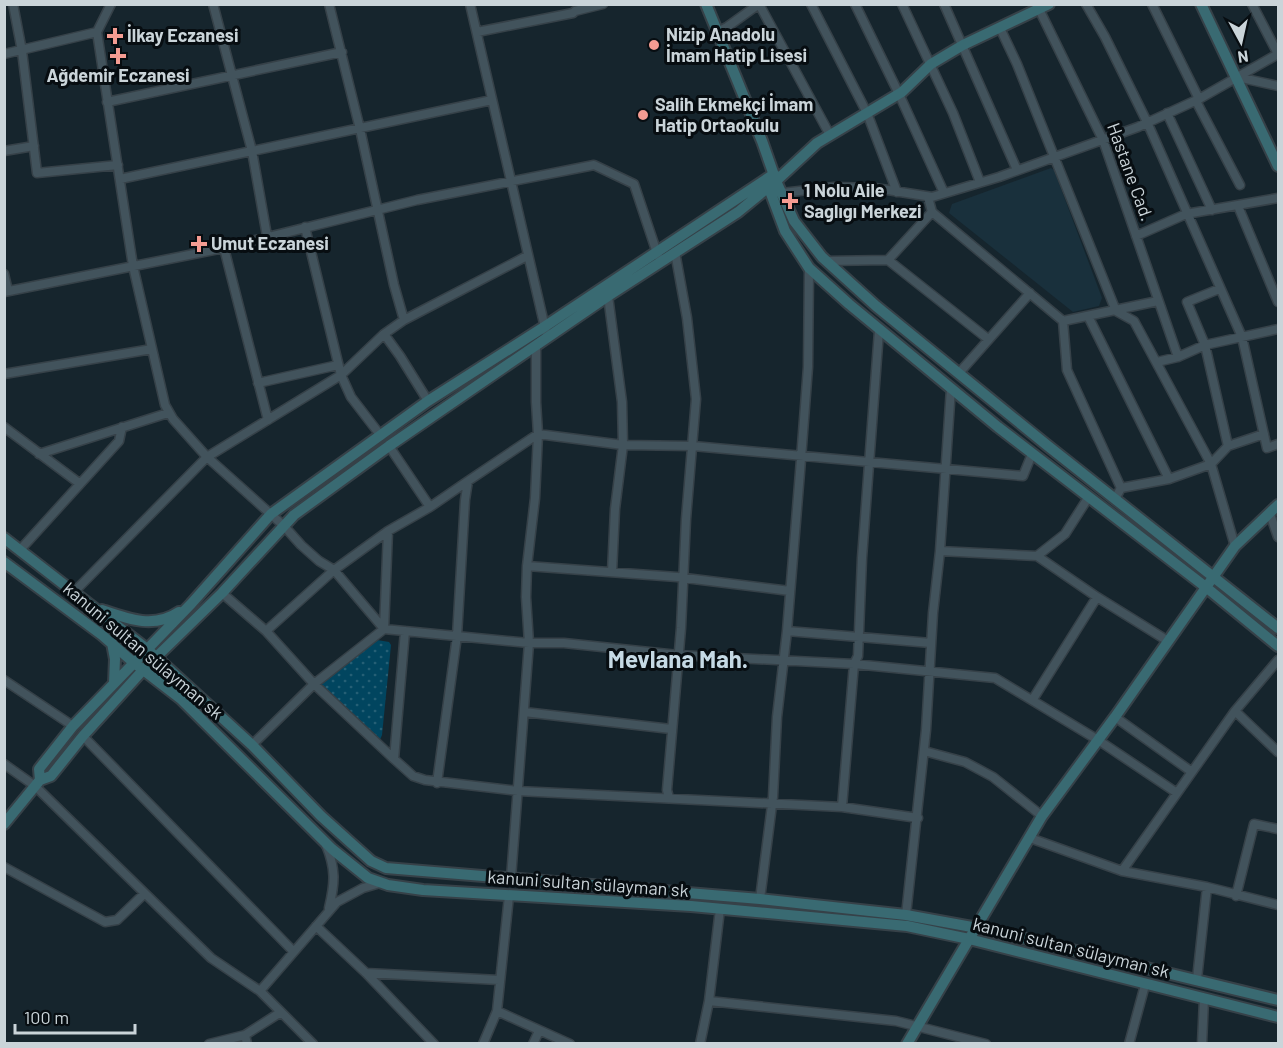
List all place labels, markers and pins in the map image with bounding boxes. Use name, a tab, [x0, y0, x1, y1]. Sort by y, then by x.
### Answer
place label: Nizip Anadolu İmam Hatip Lisesi	[666, 23, 807, 66]
place label: İlkay Eczanesi	[127, 24, 239, 46]
marker: İlkay Eczanesi	[108, 29, 122, 43]
marker: Nizip Anadolu İmam Hatip Lisesi	[647, 38, 661, 52]
marker: Ağdemir Eczanesi	[111, 49, 125, 63]
place label: Ağdemir Eczanesi	[46, 64, 190, 86]
place label: Salih Ekmekçi İmam Hatip Ortaokulu	[655, 93, 813, 136]
marker: Salih Ekmekçi İmam Hatip Ortaokulu	[636, 108, 650, 122]
place label: 1 Nolu Aile Saglıgı Merkezi	[804, 179, 922, 222]
marker: 1 Nolu Aile Saglıgı Merkezi	[781, 192, 799, 210]
place label: Umut Eczanesi	[211, 232, 329, 254]
marker: Umut Eczanesi	[192, 237, 206, 251]

